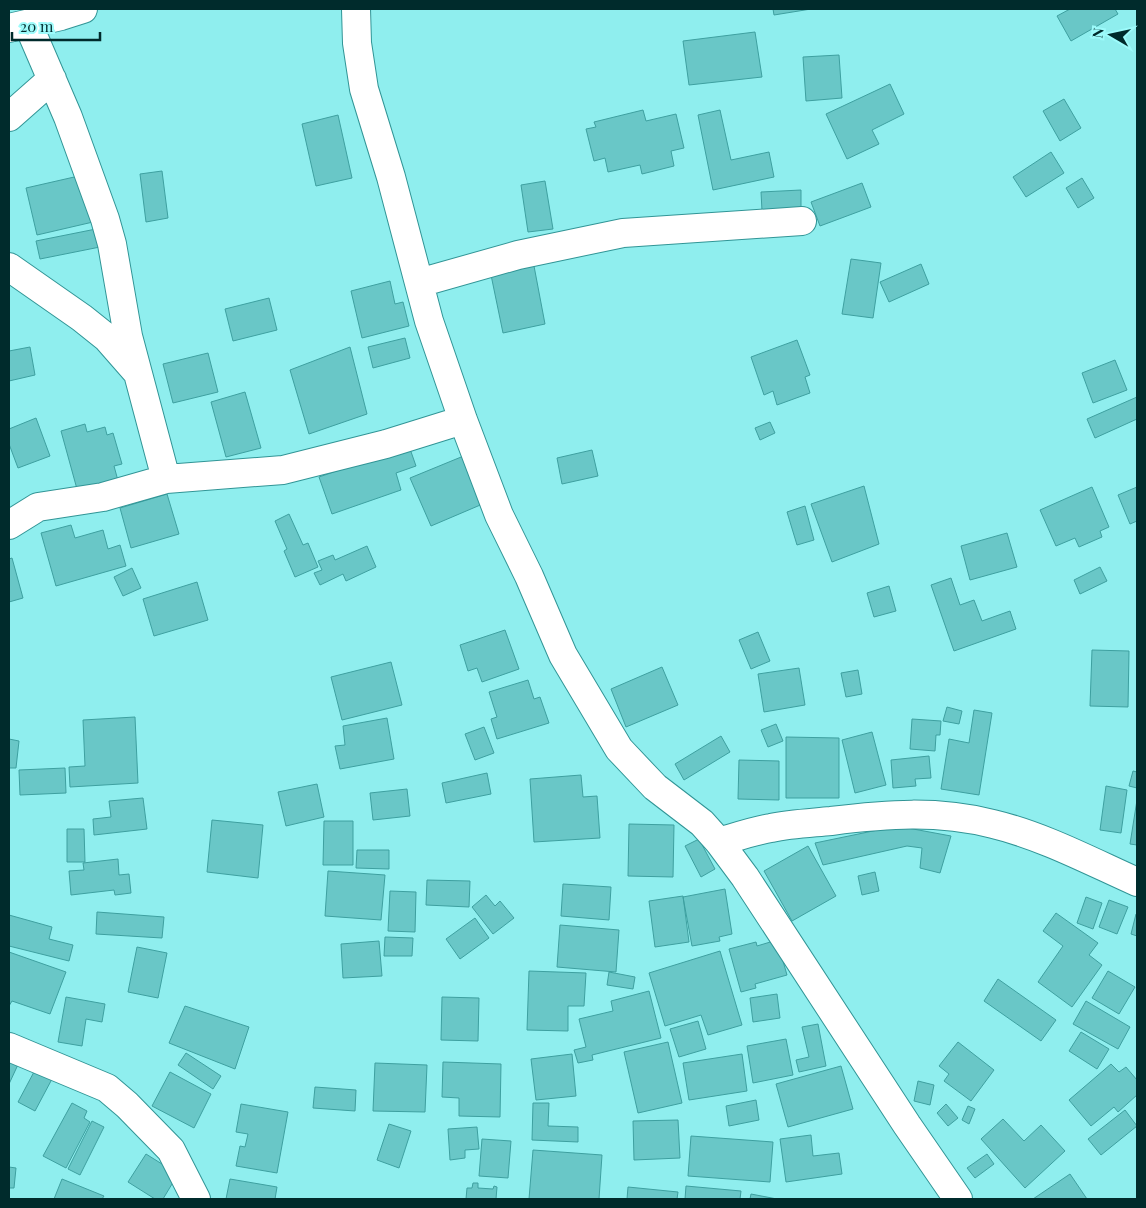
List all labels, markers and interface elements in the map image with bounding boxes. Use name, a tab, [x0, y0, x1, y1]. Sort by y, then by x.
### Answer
scale bar	[12, 10, 100, 42]
north arrow	[1086, 10, 1136, 60]
text: 20 m	[20, 16, 54, 36]
text: N	[1087, 26, 1108, 39]

